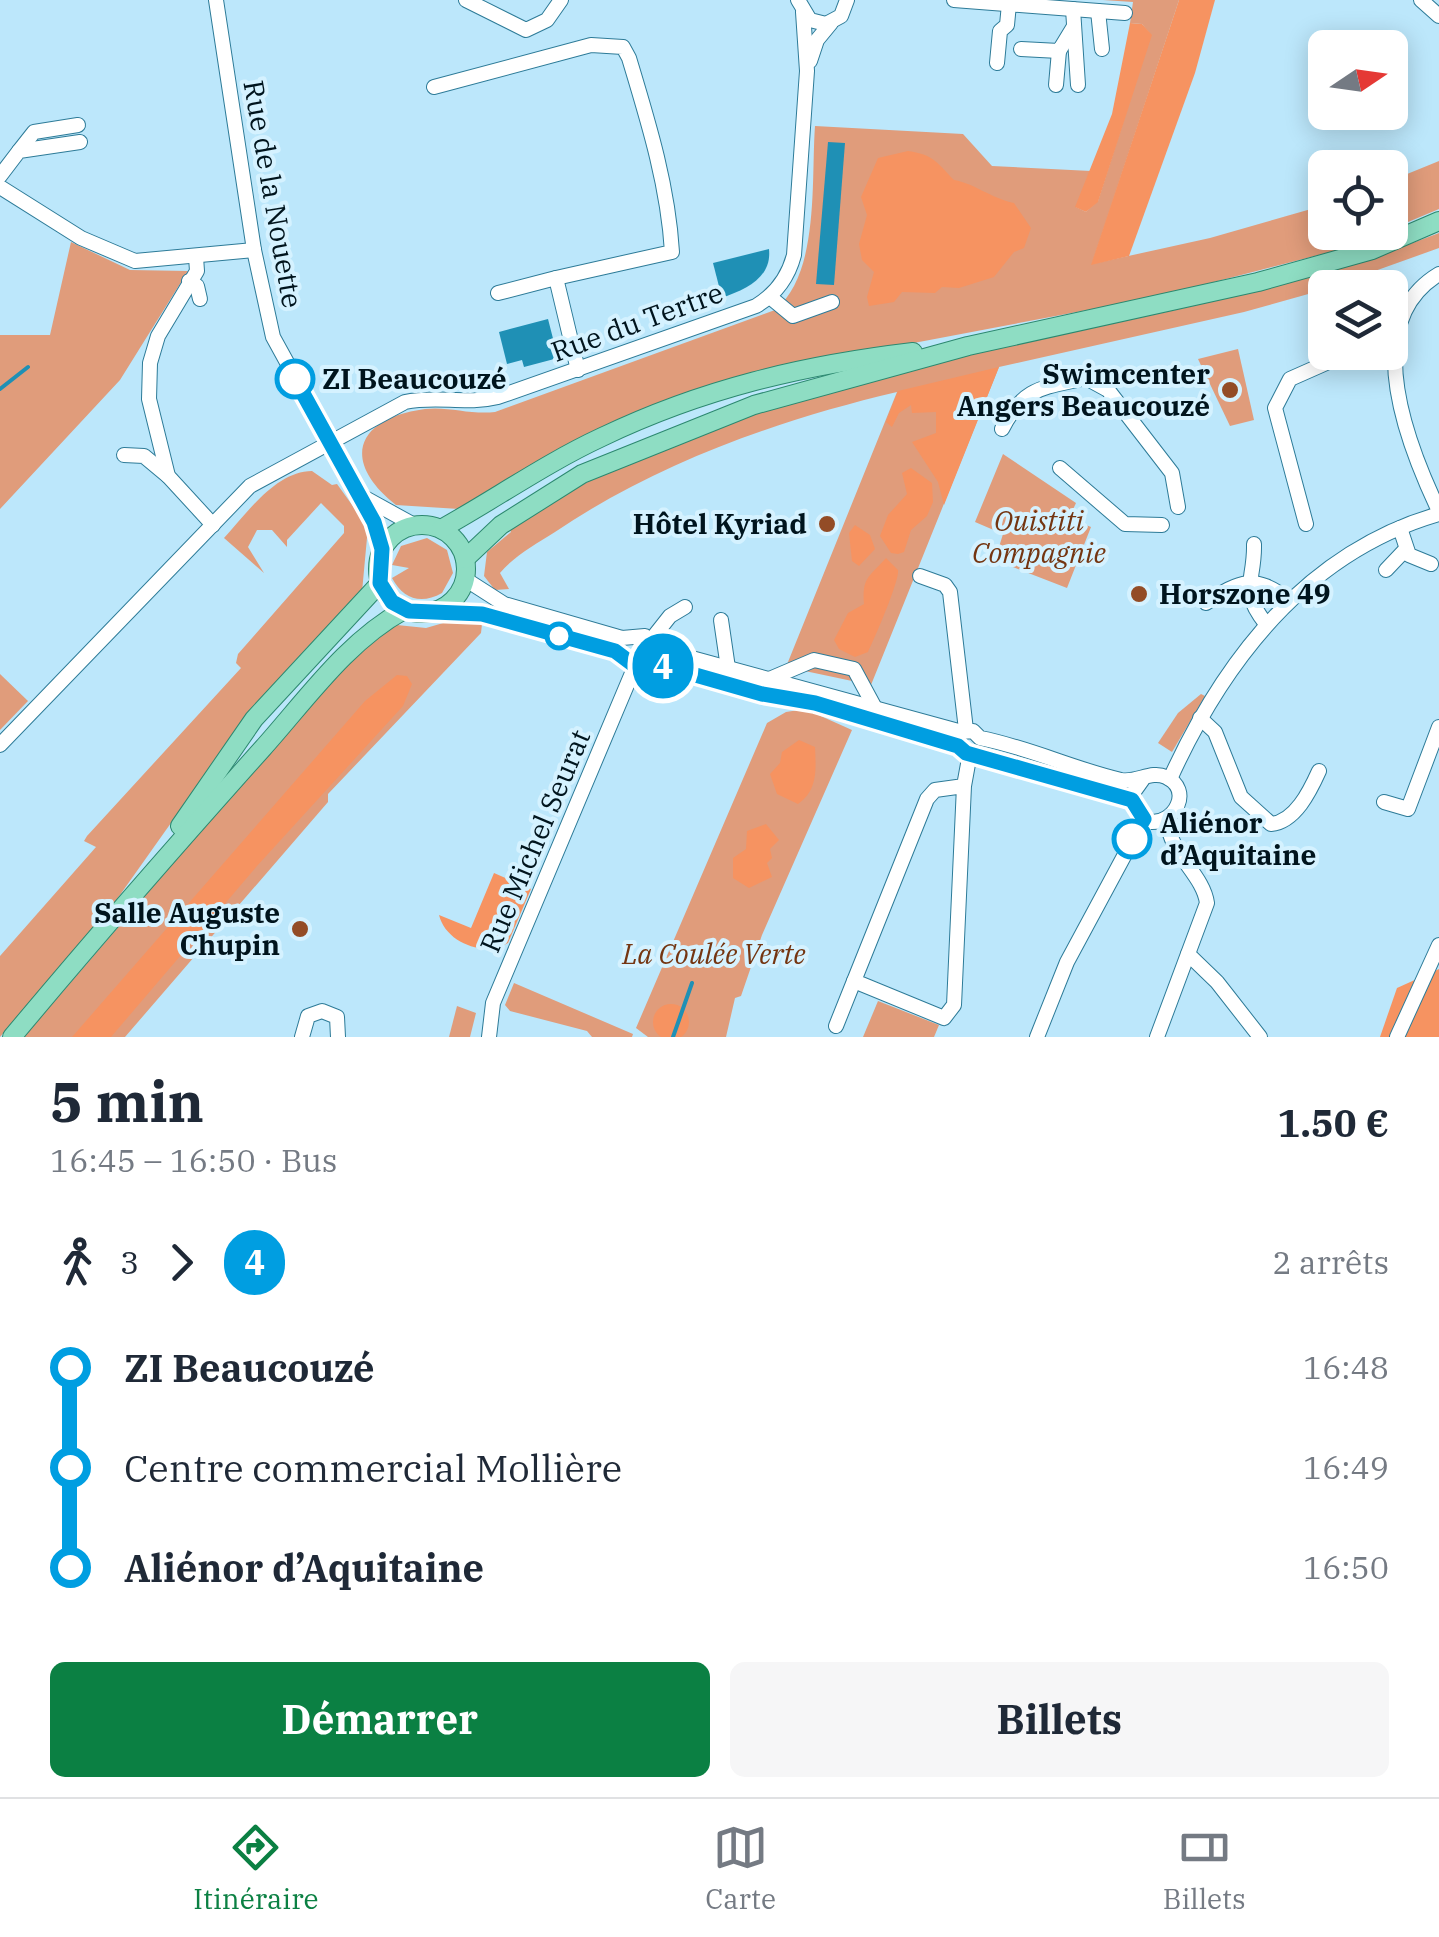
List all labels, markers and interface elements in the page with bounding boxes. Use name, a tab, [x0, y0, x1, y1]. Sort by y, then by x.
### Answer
north arrow	[1308, 30, 1408, 130]
map controls	[1308, 30, 1408, 370]
street label: Rue de la Nouette	[235, 77, 312, 311]
button: locate	[1308, 150, 1408, 250]
button: layers	[1308, 270, 1408, 370]
street label: Rue du Tertre	[546, 273, 728, 370]
place label: Swimcenter Angers Beaucouzé	[957, 355, 1210, 424]
marker: ZI Beaucouzé	[276, 360, 314, 398]
place label: ZI Beaucouzé	[322, 360, 507, 397]
marker: Swimcenter Angers Beaucouzé	[1219, 379, 1241, 401]
park label: Ouistiti Compagnie	[972, 502, 1106, 571]
place label: Hôtel Kyriad	[633, 505, 807, 542]
marker: Hôtel Kyriad	[816, 513, 838, 535]
place label: Horszone 49	[1159, 575, 1331, 612]
marker: Horszone 49	[1128, 583, 1150, 605]
unlabelled marker	[546, 623, 572, 649]
line badge: 4	[630, 634, 696, 698]
text: 4	[652, 643, 674, 689]
street label: Rue Michel Seurat	[471, 724, 598, 958]
place label: Aliénor d’Aquitaine	[1160, 804, 1316, 873]
marker: Aliénor d’Aquitaine	[1113, 820, 1151, 858]
place label: Salle Auguste Chupin	[94, 894, 280, 963]
marker: Salle Auguste Chupin	[289, 918, 311, 940]
park label: La Coulée Verte	[621, 935, 806, 972]
text: 5 min	[50, 1066, 204, 1137]
text: 1.50 €	[1277, 1098, 1389, 1147]
text: 16:45 – 16:50 · Bus	[50, 1139, 337, 1181]
icon: walk	[50, 1235, 105, 1290]
icon: forward	[154, 1235, 209, 1290]
text: 4	[244, 1239, 265, 1285]
text: 3	[120, 1241, 139, 1283]
text: 2 arrêts	[1272, 1241, 1389, 1283]
text: ZI Beaucouzé	[124, 1343, 375, 1392]
text: 16:48	[1303, 1346, 1389, 1388]
text: Centre commercial Mollière	[124, 1443, 622, 1492]
text: 16:49	[1303, 1446, 1389, 1488]
text: Aliénor d’Aquitaine	[124, 1543, 484, 1592]
text: 16:50	[1303, 1546, 1389, 1588]
button: Démarrer	[50, 1662, 710, 1777]
button: Billets	[730, 1662, 1389, 1777]
tab: Itinéraire	[193, 1820, 319, 1917]
tab: Carte	[705, 1820, 776, 1917]
tab: Billets	[1163, 1820, 1246, 1917]

